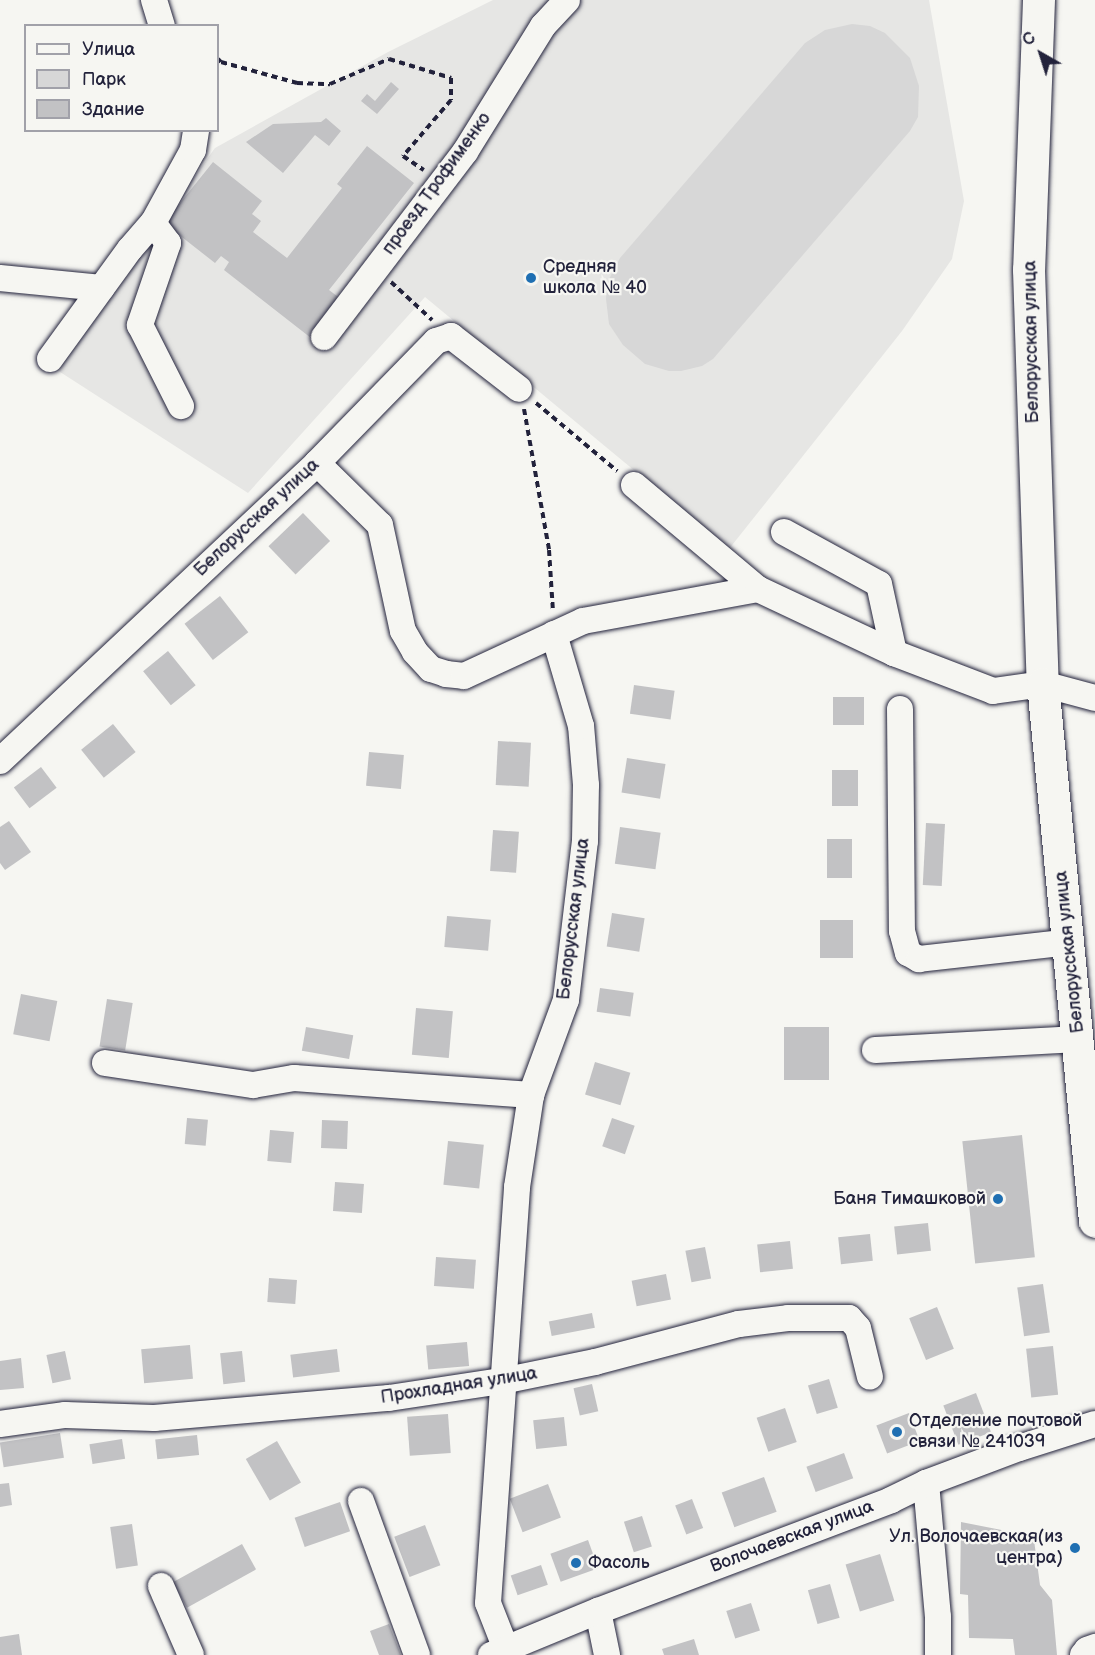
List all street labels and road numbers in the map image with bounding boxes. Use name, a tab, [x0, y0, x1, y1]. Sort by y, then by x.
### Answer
street label: проезд Трофименко	[378, 109, 496, 259]
street label: Белорусская улица	[1020, 260, 1044, 424]
street label: Белорусская улица	[190, 455, 324, 581]
street label: Белорусская улица	[553, 837, 595, 1001]
street label: Белорусская улица	[1051, 870, 1089, 1034]
street label: Прохладная улица	[379, 1363, 539, 1409]
street label: Волочаевская улица	[707, 1496, 877, 1578]

